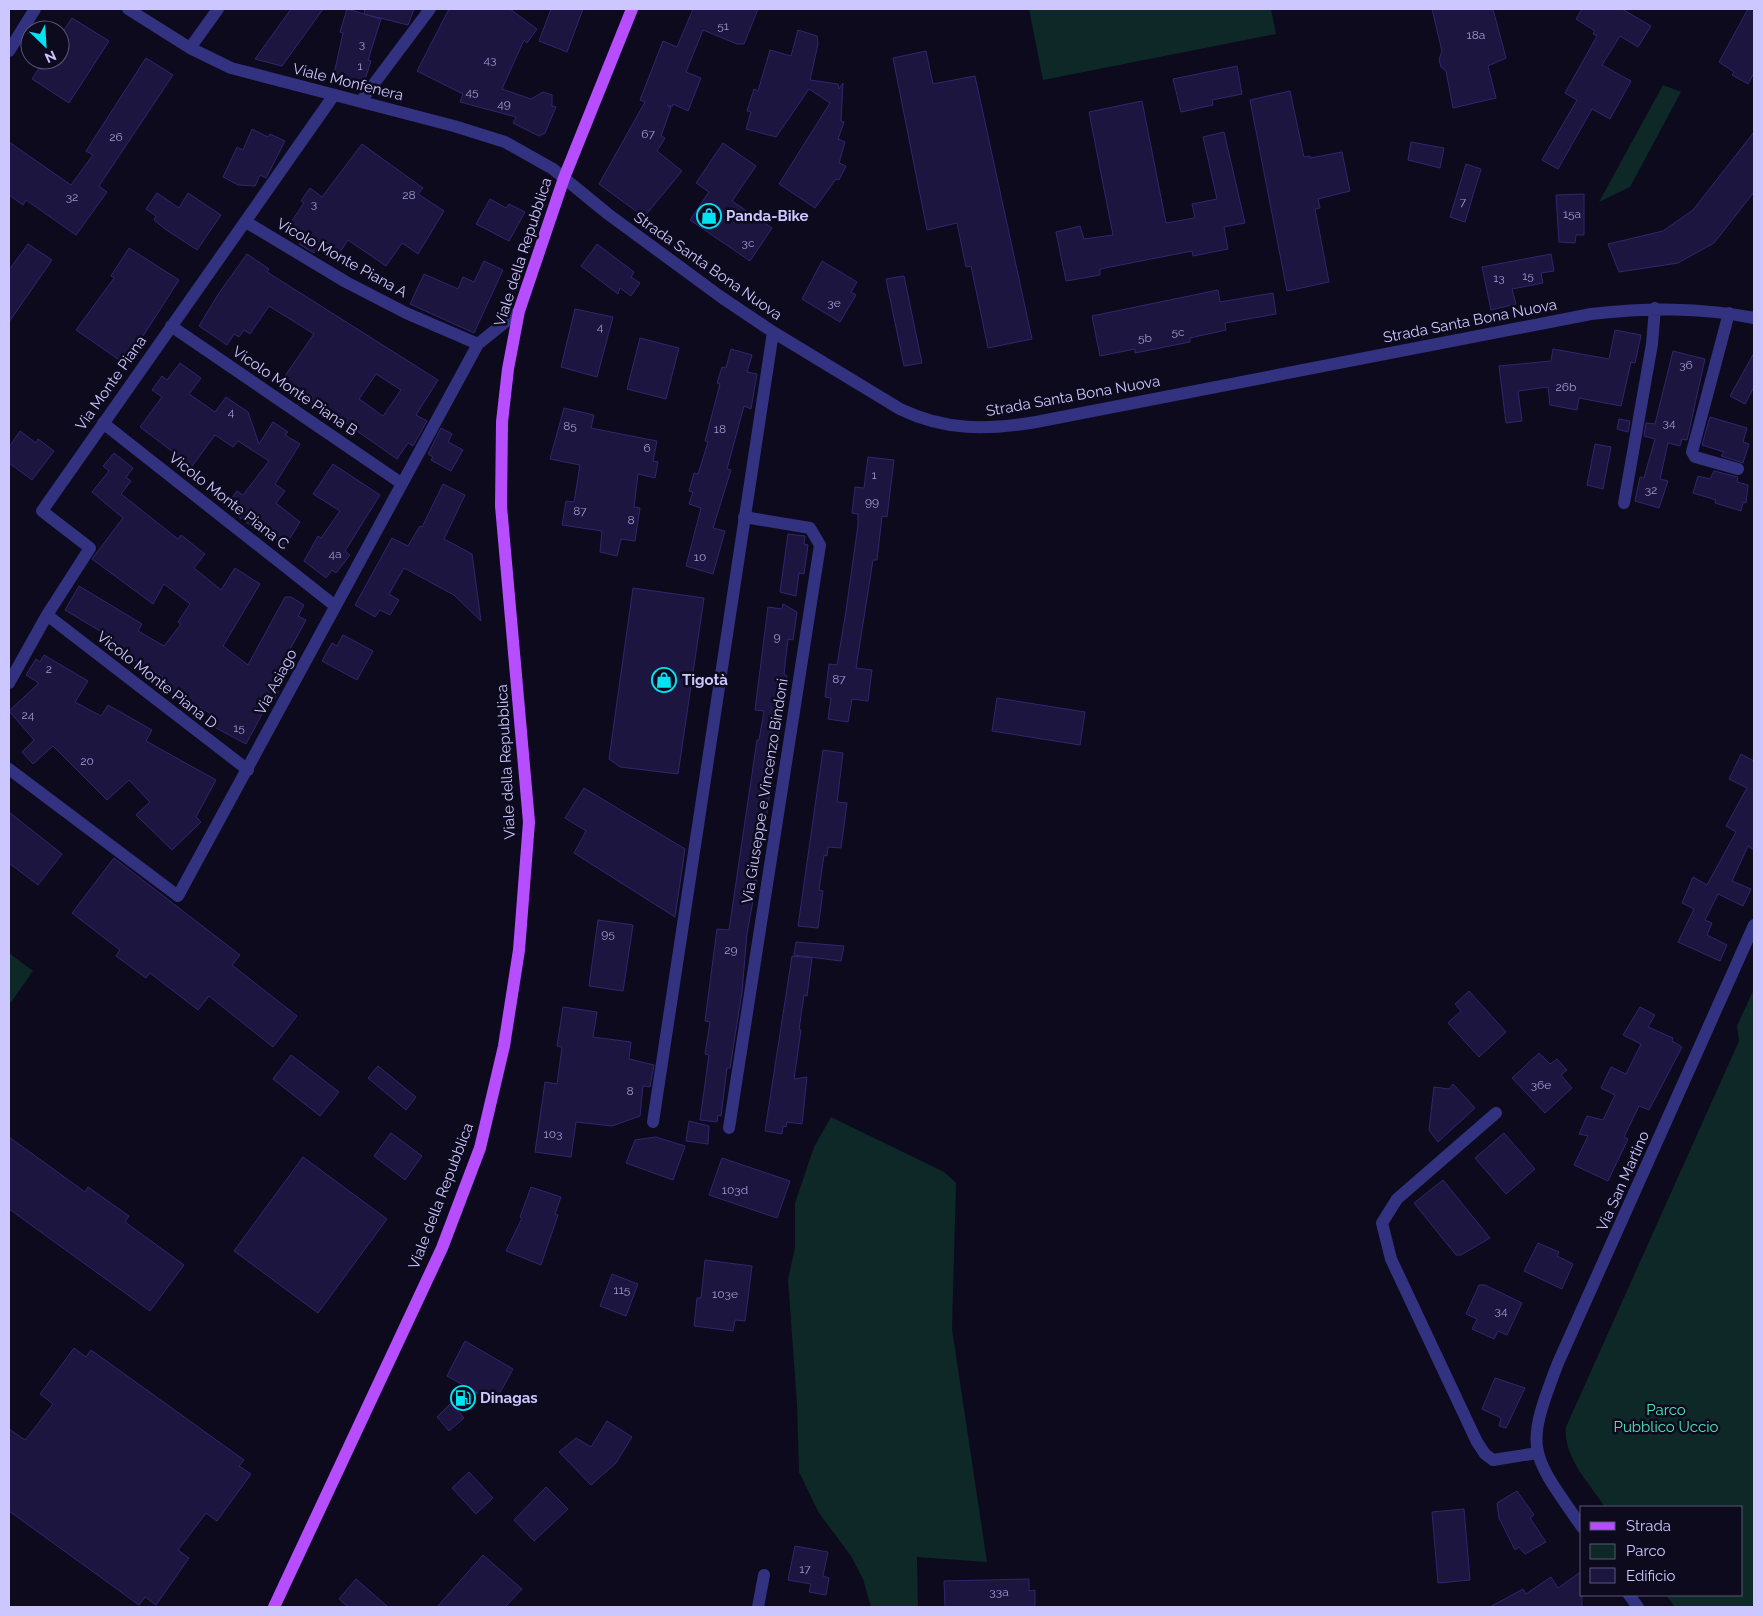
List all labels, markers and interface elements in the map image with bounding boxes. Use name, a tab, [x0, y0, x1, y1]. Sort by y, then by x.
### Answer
house number: 51	[717, 19, 729, 33]
north arrow	[20, 20, 70, 70]
house number: 18a	[1467, 28, 1485, 42]
house number: 3	[359, 37, 365, 51]
text: N	[42, 47, 59, 66]
house number: 43	[484, 53, 496, 67]
house number: 1	[357, 59, 363, 73]
street label: Viale Monfenera	[291, 60, 405, 104]
house number: 45	[465, 85, 479, 99]
house number: 49	[497, 97, 511, 111]
house number: 67	[641, 127, 655, 141]
house number: 26	[109, 130, 123, 144]
street label: Viale della Repubblica	[490, 175, 556, 329]
house number: 28	[402, 188, 416, 202]
house number: 32	[66, 190, 78, 204]
house number: 7	[1460, 195, 1467, 209]
house number: 3	[311, 197, 317, 211]
shop icon: Panda-Bike	[696, 203, 722, 229]
place label: Panda-Bike	[726, 207, 808, 225]
house number: 15a	[1563, 207, 1581, 221]
street label: Strada Santa Bona Nuova	[631, 208, 785, 324]
street label: Vicolo Monte Piana A	[273, 215, 411, 301]
house number: 3c	[742, 236, 755, 250]
house number: 15	[1522, 269, 1534, 283]
house number: 13	[1493, 271, 1505, 285]
street label: Strada Santa Bona Nuova	[1382, 295, 1558, 347]
house number: 3e	[827, 296, 841, 310]
house number: 4	[597, 320, 604, 334]
house number: 5c	[1171, 325, 1185, 339]
house number: 5b	[1138, 331, 1152, 345]
street label: Via Monte Piana	[72, 332, 150, 434]
street label: Vicolo Monte Piana B	[229, 342, 361, 440]
house number: 36	[1679, 358, 1693, 372]
street label: Strada Santa Bona Nuova	[985, 372, 1161, 420]
house number: 26b	[1556, 380, 1576, 394]
house number: 4	[228, 405, 235, 419]
house number: 34	[1663, 416, 1676, 430]
house number: 85	[563, 419, 577, 433]
house number: 18	[714, 422, 726, 436]
house number: 6	[643, 441, 651, 455]
street label: Vicolo Monte Piana C	[165, 449, 293, 553]
house number: 1	[871, 468, 877, 482]
house number: 32	[1645, 483, 1657, 497]
house number: 99	[865, 495, 879, 509]
house number: 87	[573, 504, 587, 518]
house number: 8	[627, 513, 635, 527]
house number: 4a	[328, 547, 342, 561]
house number: 10	[694, 550, 706, 564]
street label: Vicolo Monte Piana D	[93, 627, 221, 733]
house number: 9	[773, 630, 781, 644]
street label: Via Asiago	[251, 646, 301, 718]
house number: 2	[46, 662, 52, 676]
shop icon: Tigotà	[651, 667, 677, 693]
place label: Tigotà	[682, 671, 728, 689]
house number: 87	[832, 672, 846, 686]
street label: Via Giuseppe e Vincenzo Bindoni	[738, 677, 792, 905]
street label: Viale della Repubblica	[493, 684, 519, 840]
house number: 24	[22, 708, 35, 722]
house number: 15	[233, 721, 245, 735]
house number: 20	[80, 754, 94, 768]
house number: 95	[601, 927, 615, 941]
house number: 29	[724, 943, 738, 957]
house number: 36e	[1531, 1078, 1551, 1092]
house number: 8	[626, 1084, 634, 1098]
street label: Viale della Repubblica	[405, 1120, 477, 1272]
house number: 103	[544, 1127, 562, 1141]
street label: Via San Martino	[1593, 1128, 1653, 1234]
house number: 103d	[722, 1183, 748, 1197]
house number: 115	[614, 1283, 631, 1297]
house number: 103e	[712, 1287, 738, 1301]
house number: 34	[1495, 1304, 1508, 1318]
fuel station icon: Dinagas	[450, 1385, 476, 1411]
place label: Dinagas	[480, 1389, 538, 1407]
park label: Parco Pubblico Uccio	[1614, 1401, 1718, 1436]
legend	[1580, 1506, 1743, 1596]
text: Strada	[1626, 1517, 1671, 1535]
text: Parco	[1626, 1542, 1666, 1560]
house number: 17	[799, 1562, 811, 1576]
text: Edificio	[1626, 1567, 1676, 1585]
house number: 33a	[989, 1585, 1009, 1599]

